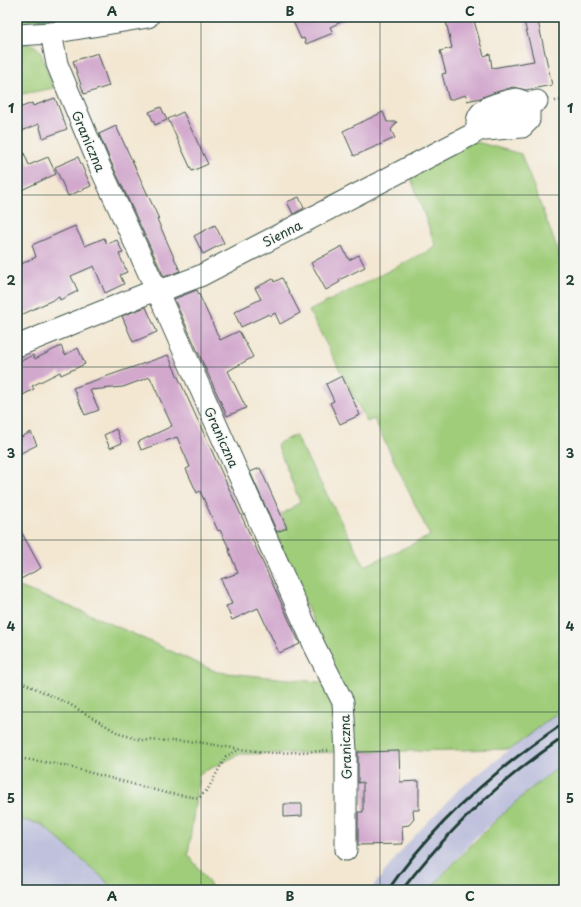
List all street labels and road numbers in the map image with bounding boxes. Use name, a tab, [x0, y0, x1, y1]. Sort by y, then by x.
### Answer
street label: Graniczna	[68, 107, 111, 175]
street label: Sienna	[259, 215, 306, 251]
street label: Graniczna	[200, 403, 244, 471]
street label: Graniczna	[334, 713, 356, 780]

